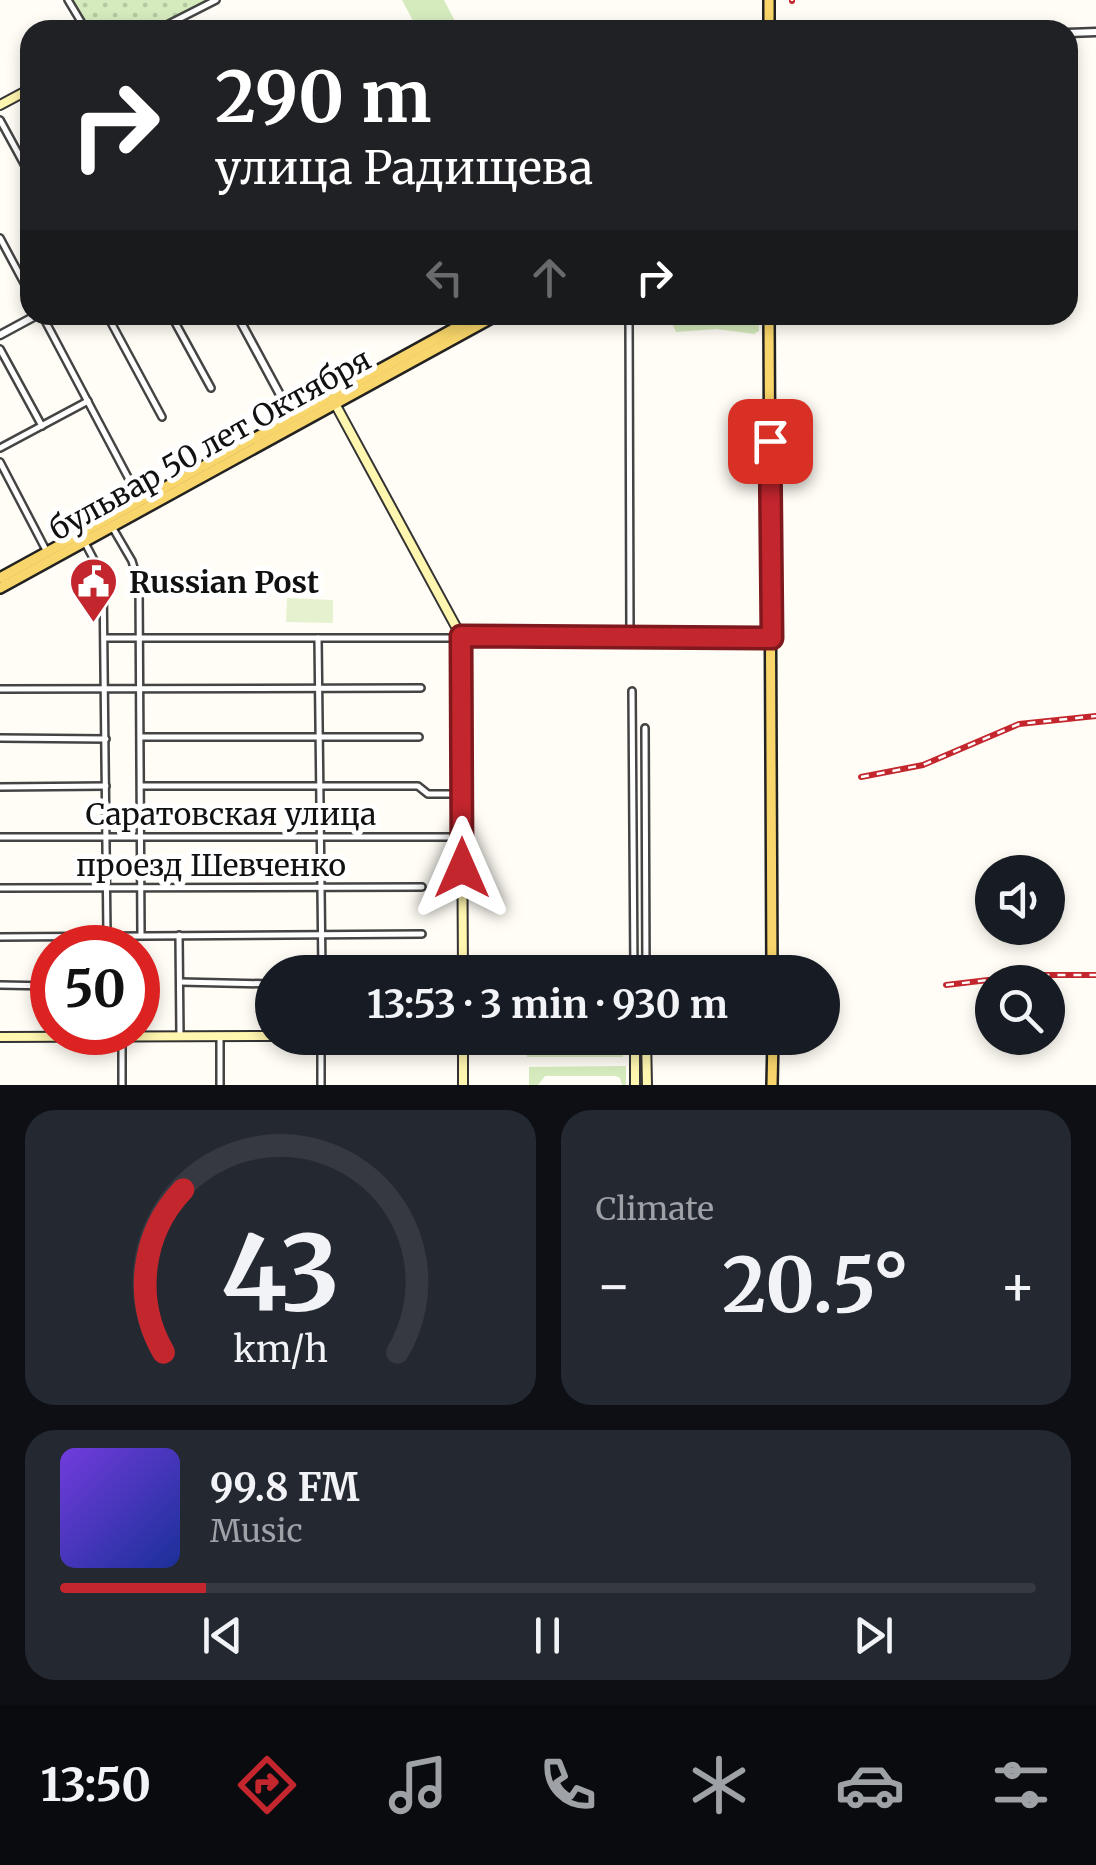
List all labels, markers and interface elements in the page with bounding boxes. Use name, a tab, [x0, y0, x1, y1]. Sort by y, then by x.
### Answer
text: 290 m	[215, 53, 431, 141]
icon: right	[50, 60, 180, 190]
text: улица Радищева	[215, 140, 593, 196]
icon: left	[417, 250, 472, 305]
icon: ahead	[522, 250, 577, 305]
icon: right	[627, 250, 682, 305]
street label: бульвар 50 лет Октября	[43, 340, 377, 548]
pin	[728, 399, 813, 484]
icon: arrive	[743, 414, 798, 469]
public building icon: Russian Post	[68, 556, 120, 624]
place label: Russian Post	[129, 563, 319, 601]
street label: Саратовская улица	[86, 795, 376, 833]
position arrow	[410, 816, 514, 920]
street label: проезд Шевченко	[76, 846, 346, 884]
map controls	[975, 855, 1065, 1055]
button: sound	[975, 855, 1065, 945]
speed limit sign: 50	[30, 925, 160, 1055]
button: search	[975, 965, 1065, 1055]
text: 13:53 · 3 min · 930 m	[367, 981, 728, 1028]
text: Climate	[596, 1189, 714, 1229]
text: 43	[221, 1208, 340, 1338]
text: 20.5°	[722, 1238, 909, 1332]
text: −	[596, 1251, 632, 1320]
text: +	[999, 1251, 1036, 1320]
text: km/h	[233, 1327, 328, 1372]
text: 99.8 FM	[210, 1464, 360, 1511]
text: Music	[210, 1511, 303, 1551]
icon: previous	[195, 1608, 250, 1663]
icon: pause	[520, 1608, 575, 1663]
icon: next	[846, 1608, 901, 1663]
icon: directions	[232, 1750, 302, 1820]
icon: music	[383, 1750, 453, 1820]
icon: phone	[533, 1750, 603, 1820]
icon: climate	[684, 1750, 754, 1820]
icon: car	[835, 1750, 905, 1820]
icon: filters	[986, 1750, 1056, 1820]
text: 13:50	[40, 1757, 151, 1813]

